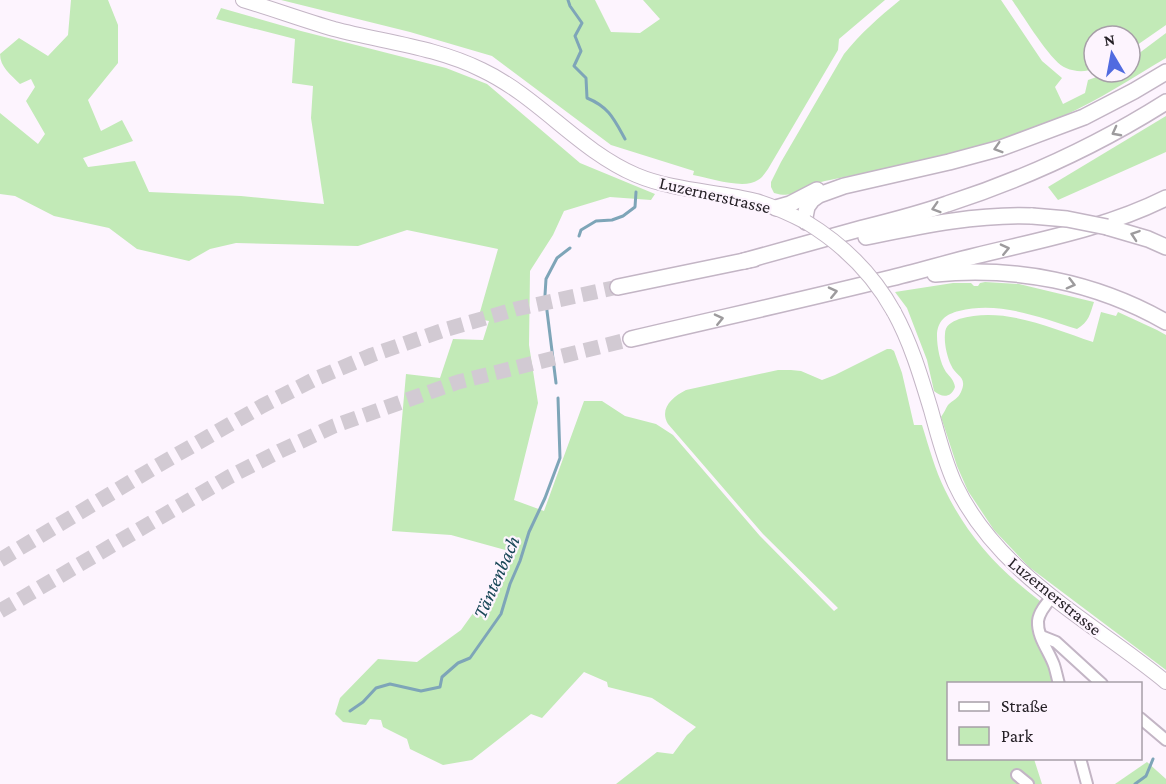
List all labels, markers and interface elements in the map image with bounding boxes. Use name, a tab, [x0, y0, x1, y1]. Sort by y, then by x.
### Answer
north arrow	[1082, 24, 1142, 84]
text: N	[1103, 30, 1116, 49]
one-way arrow	[1111, 124, 1122, 136]
one-way arrow	[993, 141, 1004, 153]
street label: Luzernerstrasse	[657, 172, 773, 218]
one-way arrow	[932, 201, 942, 213]
one-way arrow	[1130, 230, 1141, 243]
one-way arrow	[1000, 244, 1010, 257]
one-way arrow	[1065, 277, 1076, 289]
one-way arrow	[828, 287, 838, 300]
one-way arrow	[714, 313, 724, 326]
water label: Täntenbach	[468, 532, 524, 622]
street label: Luzernerstrasse	[1005, 552, 1106, 640]
legend	[947, 682, 1142, 760]
text: Straße	[1001, 696, 1048, 716]
text: Park	[1001, 726, 1033, 746]

